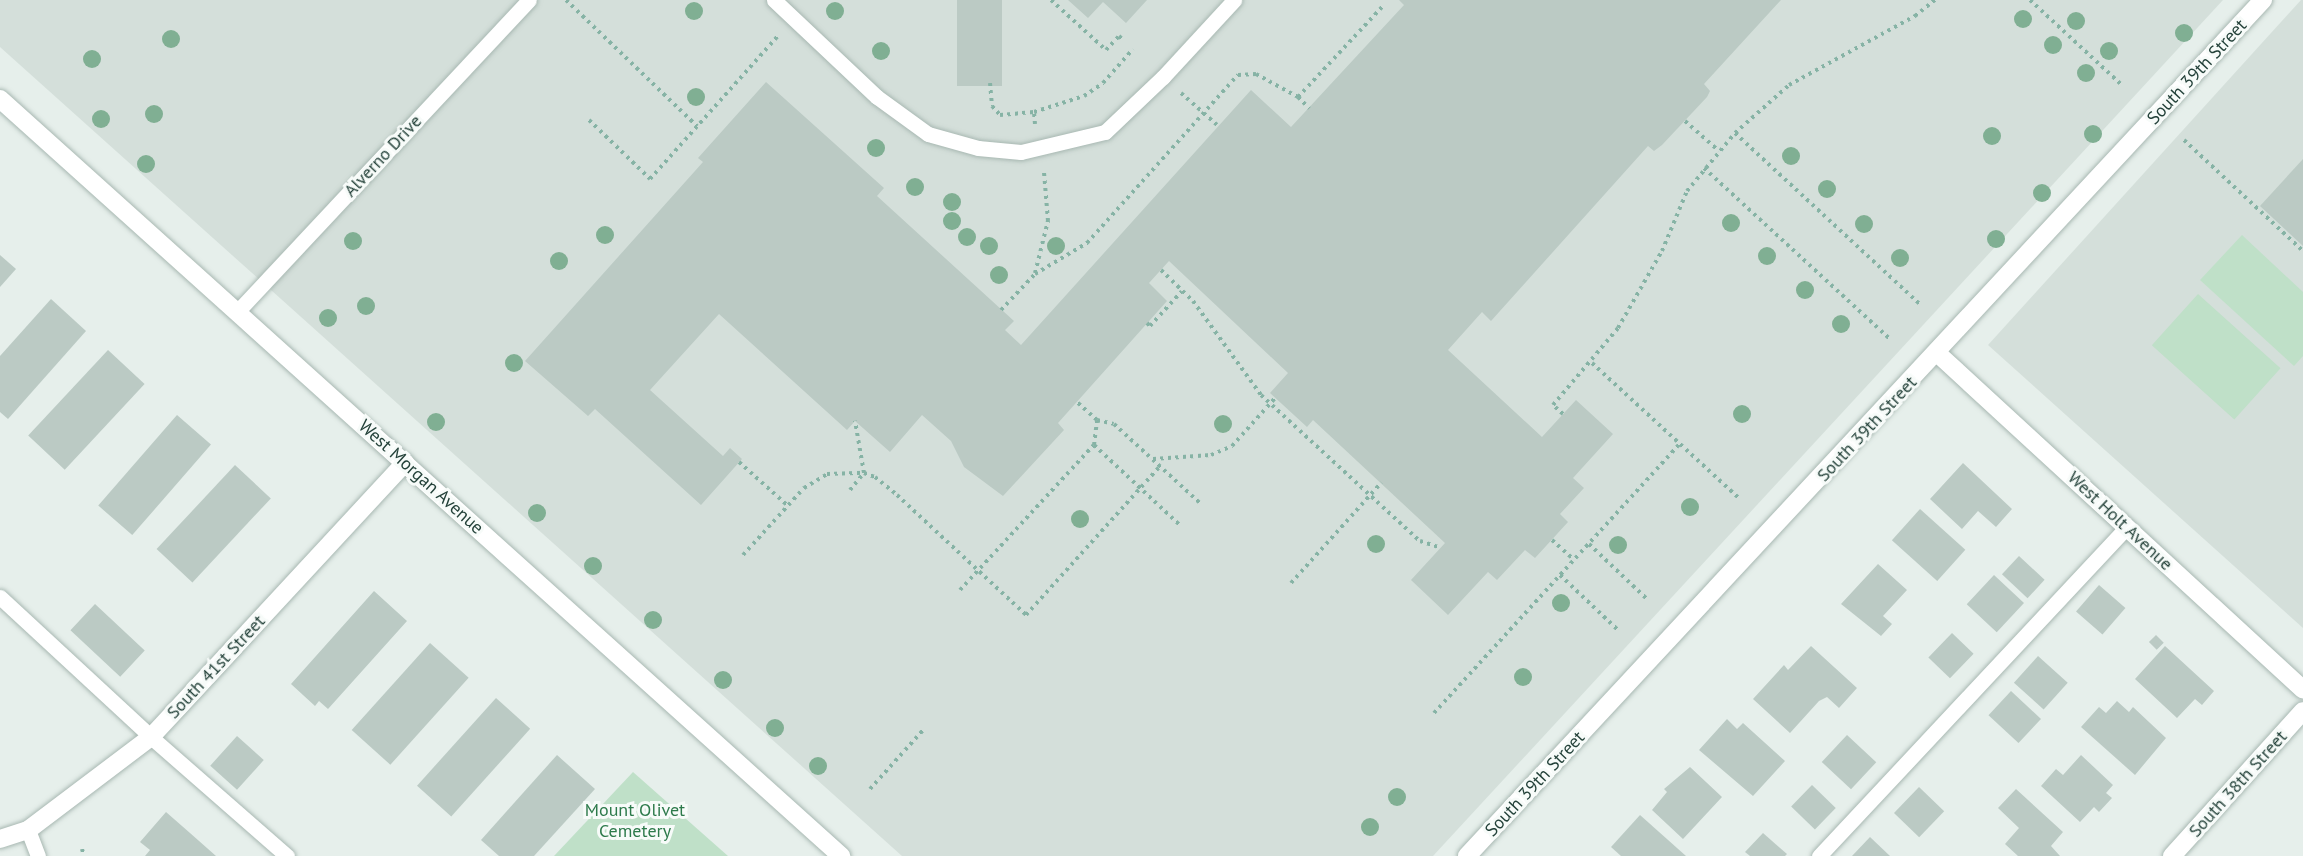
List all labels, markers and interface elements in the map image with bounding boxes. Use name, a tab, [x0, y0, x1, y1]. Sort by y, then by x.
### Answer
street label: South 39th Street	[2143, 15, 2251, 129]
street label: Alverno Drive	[340, 111, 426, 201]
street label: South 39th Street	[1813, 372, 1921, 486]
street label: West Morgan Avenue	[354, 415, 488, 539]
street label: West Holt Avenue	[2063, 467, 2177, 575]
street label: South 41st Street	[162, 611, 270, 723]
street label: South 38th Street	[2184, 726, 2292, 842]
street label: South 39th Street	[1481, 727, 1589, 841]
park label: Mount Olivet Cemetery	[585, 800, 685, 842]

